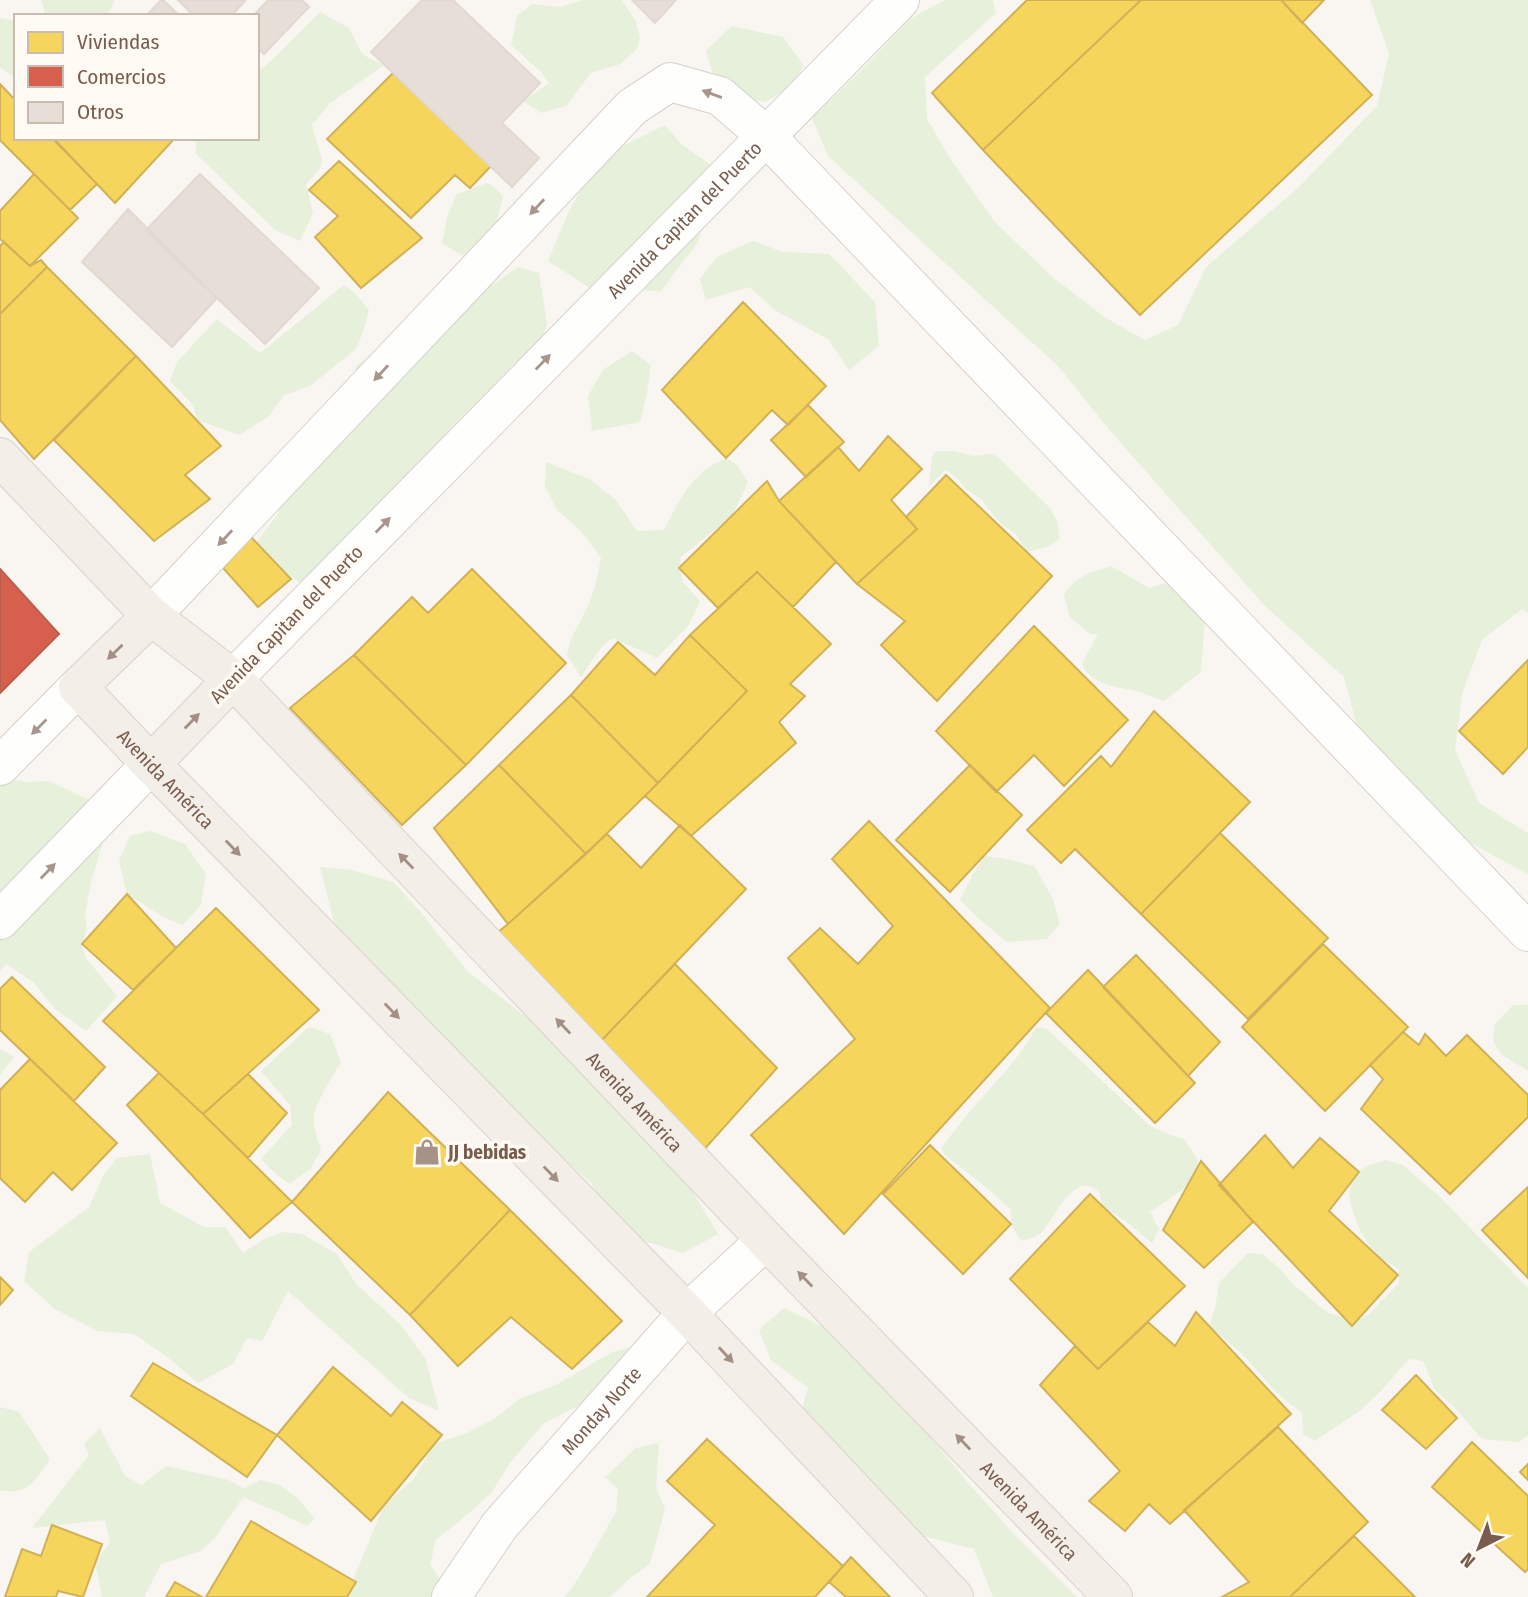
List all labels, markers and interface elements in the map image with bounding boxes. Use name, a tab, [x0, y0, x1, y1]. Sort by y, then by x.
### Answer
legend	[14, 14, 259, 140]
text: Viviendas	[77, 29, 159, 55]
text: Comercios	[77, 64, 166, 90]
one-way arrow	[701, 89, 722, 100]
text: Otros	[77, 99, 124, 125]
street label: Avenida Capitan del Puerto	[603, 137, 767, 303]
one-way arrow	[529, 199, 546, 216]
one-way arrow	[534, 354, 550, 371]
one-way arrow	[373, 364, 389, 382]
one-way arrow	[375, 516, 392, 533]
one-way arrow	[217, 529, 233, 546]
street label: Avenida Capitan del Puerto	[205, 541, 368, 708]
one-way arrow	[107, 643, 124, 659]
one-way arrow	[184, 713, 201, 730]
one-way arrow	[32, 718, 48, 735]
street label: Avenida América	[112, 725, 219, 834]
one-way arrow	[225, 839, 241, 856]
one-way arrow	[399, 853, 415, 870]
one-way arrow	[39, 863, 55, 880]
one-way arrow	[384, 1002, 401, 1019]
one-way arrow	[556, 1018, 572, 1035]
street label: Avenida América	[582, 1047, 687, 1157]
shop icon: JJ bebidas	[412, 1137, 442, 1167]
place label: JJ bebidas	[447, 1141, 527, 1164]
one-way arrow	[543, 1165, 560, 1182]
one-way arrow	[797, 1271, 813, 1288]
one-way arrow	[718, 1346, 734, 1363]
street label: Monday Norte	[557, 1362, 646, 1459]
one-way arrow	[955, 1435, 972, 1451]
street label: Avenida América	[975, 1457, 1082, 1565]
north arrow	[1444, 1513, 1514, 1583]
text: N	[1456, 1548, 1480, 1573]

